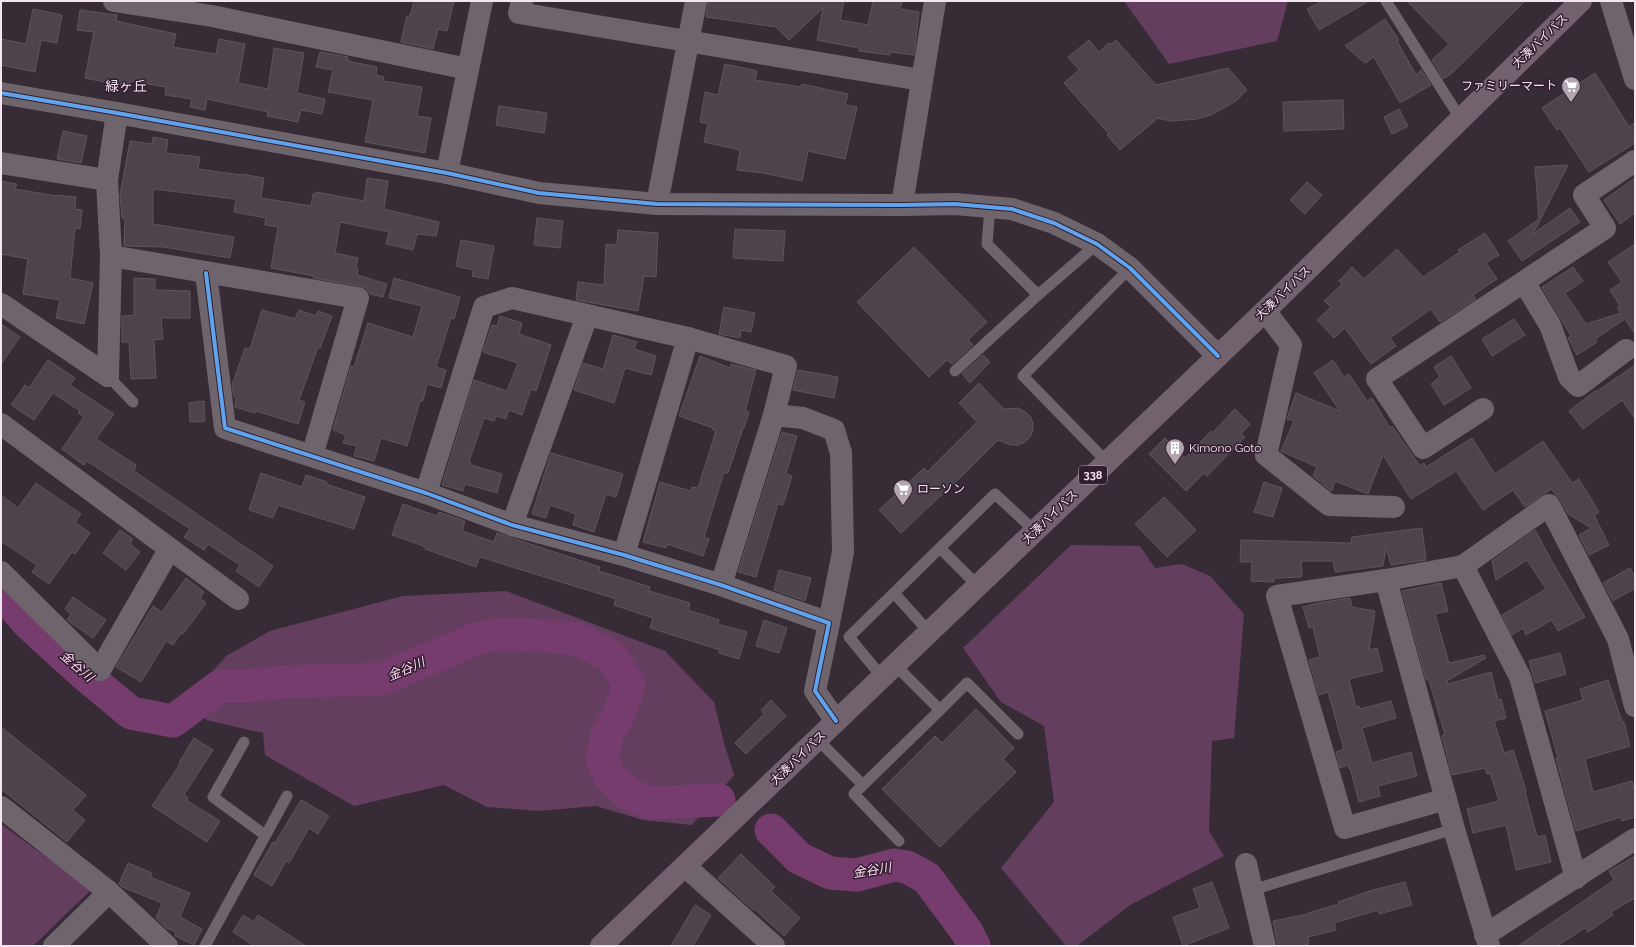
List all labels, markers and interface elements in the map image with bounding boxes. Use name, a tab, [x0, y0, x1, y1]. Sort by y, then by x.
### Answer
street label: 大湊バイパス	[1509, 11, 1571, 71]
supermarket icon: ファミリーマート	[1560, 75, 1582, 103]
district label: 緑ヶ丘	[105, 78, 147, 94]
place label: ファミリーマート	[1461, 79, 1557, 93]
street label: 大湊バイパス	[1252, 263, 1314, 323]
building icon: Kimono Goto	[1164, 437, 1186, 465]
place label: Kimono Goto	[1189, 441, 1261, 455]
road number: 338	[1079, 466, 1107, 484]
supermarket icon: ローソン	[892, 478, 914, 506]
place label: ローソン	[917, 482, 965, 496]
street label: 大湊バイパス	[1019, 487, 1081, 547]
water label: 金谷川	[57, 648, 98, 686]
water label: 金谷川	[385, 654, 429, 684]
street label: 大湊バイパス	[767, 728, 829, 788]
water label: 金谷川	[852, 859, 894, 880]

